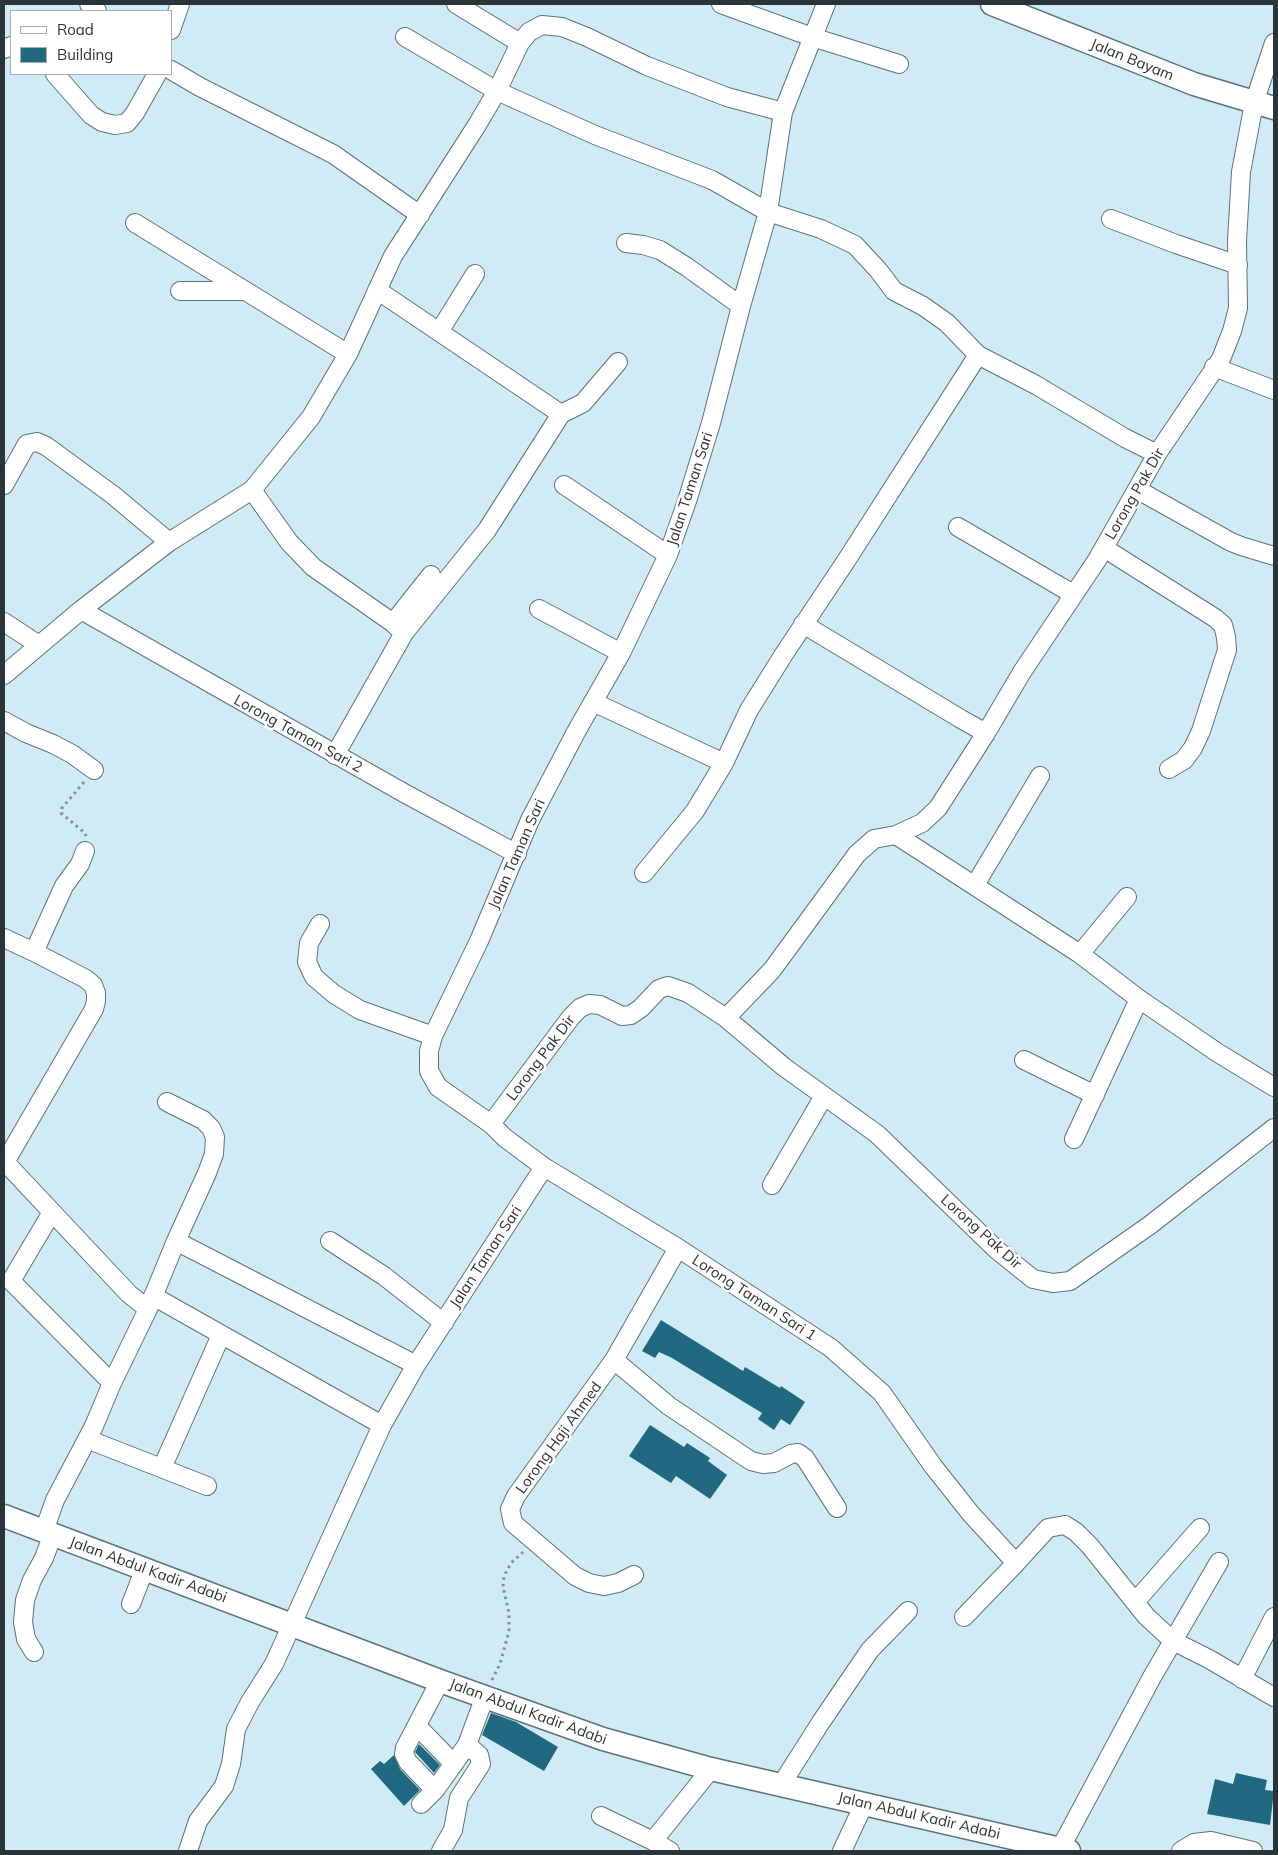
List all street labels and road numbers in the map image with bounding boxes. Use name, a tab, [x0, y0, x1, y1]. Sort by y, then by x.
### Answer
street label: Jalan Bayam	[1088, 35, 1176, 85]
street label: Jalan Taman Sari	[663, 430, 717, 548]
street label: Lorong Pak Dir	[1102, 445, 1168, 543]
street label: Lorong Taman Sari 2	[230, 691, 366, 777]
street label: Jalan Taman Sari	[485, 796, 549, 912]
street label: Lorong Pak Dir	[503, 1012, 579, 1104]
street label: Lorong Pak Dir	[937, 1191, 1025, 1273]
street label: Jalan Taman Sari	[446, 1202, 526, 1312]
street label: Lorong Taman Sari 1	[689, 1251, 819, 1345]
street label: Lorong Haji Ahmed	[512, 1378, 606, 1498]
street label: Jalan Abdul Kadir Adabi	[67, 1533, 229, 1607]
street label: Jalan Abdul Kadir Adabi	[447, 1675, 609, 1749]
street label: Jalan Abdul Kadir Adabi	[836, 1789, 1002, 1843]

